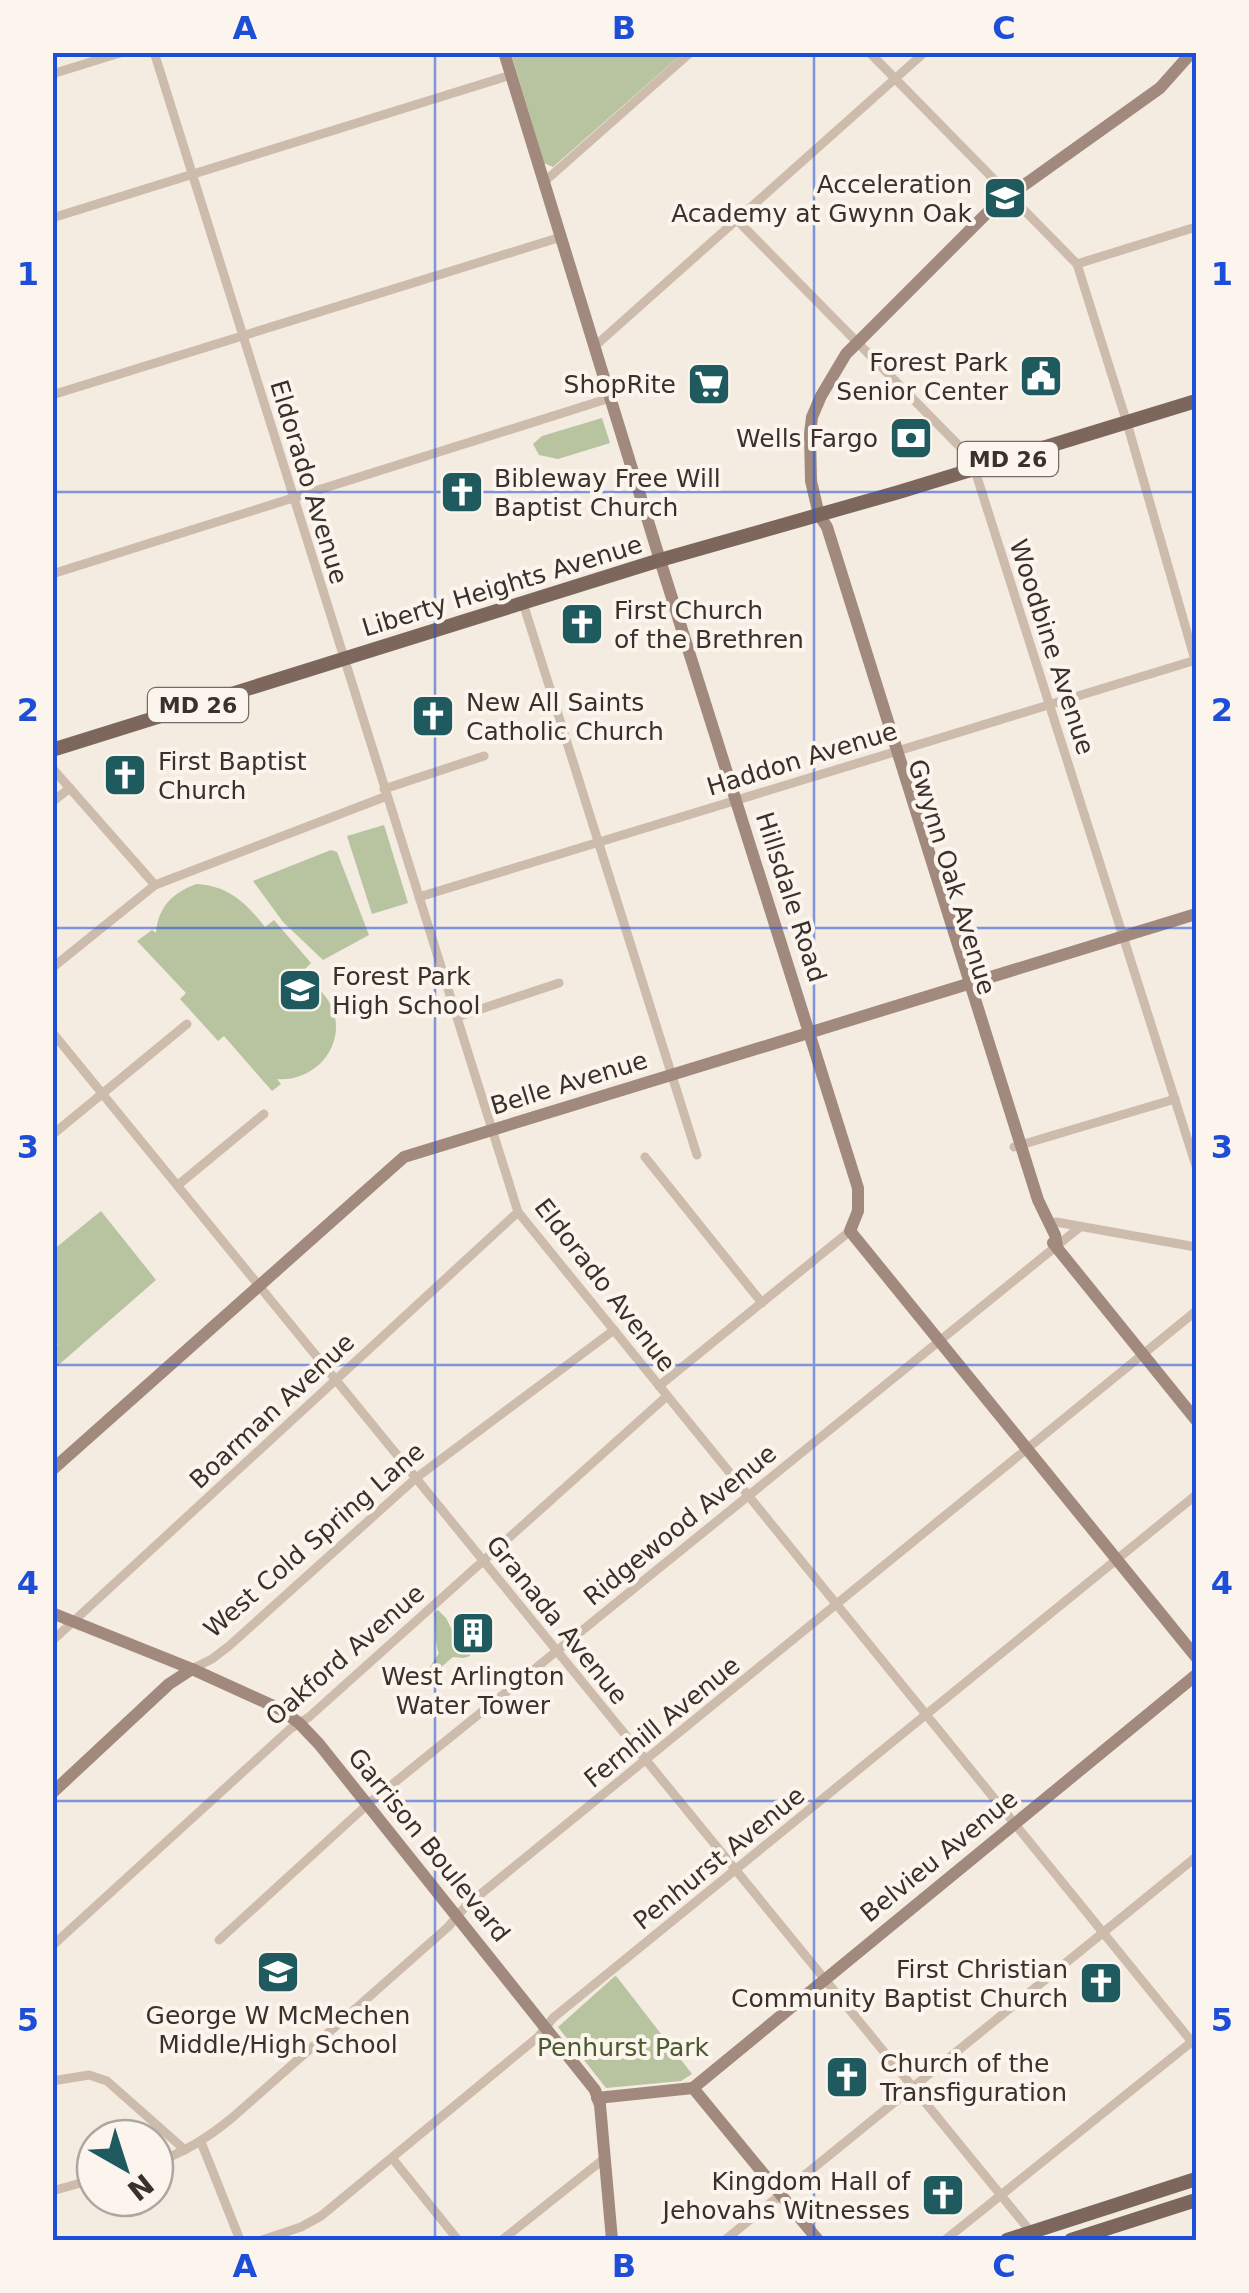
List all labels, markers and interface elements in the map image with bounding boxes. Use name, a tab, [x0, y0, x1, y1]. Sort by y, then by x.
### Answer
text: A	[233, 9, 258, 47]
text: B	[612, 9, 636, 47]
text: C	[992, 9, 1016, 47]
place label: Acceleration Academy at Gwynn Oak	[671, 170, 973, 228]
school or university icon: Acceleration Academy at Gwynn Oak	[982, 175, 1028, 221]
text: 1	[17, 255, 39, 293]
text: 1	[1211, 255, 1233, 293]
place label: Forest Park Senior Center	[836, 348, 1009, 406]
public building icon: Forest Park Senior Center	[1018, 353, 1064, 399]
supermarket icon: ShopRite	[686, 361, 732, 407]
place label: ShopRite	[564, 370, 676, 399]
street label: Eldorado Avenue	[264, 377, 354, 587]
bank icon: Wells Fargo	[888, 415, 934, 461]
place label: Wells Fargo	[736, 424, 878, 453]
road number: MD 26	[958, 442, 1058, 476]
place label: Bibleway Free Will Baptist Church	[494, 464, 721, 522]
church icon: Bibleway Free Will Baptist Church	[439, 469, 485, 515]
street label: Liberty Heights Avenue	[358, 530, 646, 642]
street label: Woodbine Avenue	[1004, 536, 1100, 758]
place label: First Church of the Brethren	[614, 596, 804, 654]
church icon: First Church of the Brethren	[559, 601, 605, 647]
road number: MD 26	[148, 688, 248, 722]
place label: New All Saints Catholic Church	[466, 688, 664, 746]
text: 2	[17, 691, 39, 729]
text: 2	[1211, 691, 1233, 729]
church icon: New All Saints Catholic Church	[410, 693, 456, 739]
street label: Haddon Avenue	[703, 716, 901, 802]
place label: First Baptist Church	[158, 747, 307, 805]
church icon: First Baptist Church	[102, 752, 148, 798]
street label: Gwynn Oak Avenue	[902, 756, 1002, 998]
street label: Hillsdale Road	[750, 808, 832, 986]
place label: Forest Park High School	[332, 962, 480, 1020]
school or university icon: Forest Park High School	[277, 967, 323, 1013]
street label: Belle Avenue	[487, 1045, 651, 1121]
text: 3	[17, 1128, 39, 1166]
text: 3	[1211, 1128, 1233, 1166]
street label: Eldorado Avenue	[528, 1193, 682, 1377]
street label: Boarman Avenue	[184, 1327, 360, 1495]
street label: West Cold Spring Lane	[198, 1437, 430, 1643]
street label: Ridgewood Avenue	[578, 1438, 782, 1612]
street label: Granada Avenue	[480, 1530, 634, 1710]
text: 4	[17, 1564, 39, 1602]
text: 4	[1211, 1564, 1233, 1602]
street label: Oakford Avenue	[260, 1578, 430, 1732]
building icon: West Arlington Water Tower	[450, 1610, 496, 1656]
street label: Fernhill Avenue	[578, 1650, 746, 1794]
place label: West Arlington Water Tower	[381, 1662, 565, 1720]
street label: Garrison Boulevard	[342, 1742, 516, 1948]
street label: Penhurst Avenue	[628, 1780, 810, 1936]
street label: Belvieu Avenue	[855, 1784, 1023, 1928]
school or university icon: George W McMechen Middle/High School	[255, 1949, 301, 1995]
place label: First Christian Community Baptist Church	[731, 1955, 1068, 2013]
church icon: First Christian Community Baptist Church	[1078, 1960, 1124, 2006]
text: 5	[17, 2001, 39, 2039]
place label: George W McMechen Middle/High School	[146, 2001, 410, 2059]
text: 5	[1211, 2001, 1233, 2039]
park label: Penhurst Park	[537, 2033, 710, 2062]
place label: Church of the Transfiguration	[879, 2049, 1067, 2107]
church icon: Church of the Transfiguration	[824, 2054, 870, 2100]
north arrow	[75, 2118, 175, 2218]
text: N	[121, 2167, 160, 2207]
place label: Kingdom Hall of Jehovahs Witnesses	[661, 2167, 911, 2225]
church icon: Kingdom Hall of Jehovahs Witnesses	[920, 2172, 966, 2218]
text: A	[233, 2247, 258, 2285]
text: B	[612, 2247, 636, 2285]
text: C	[992, 2247, 1016, 2285]

